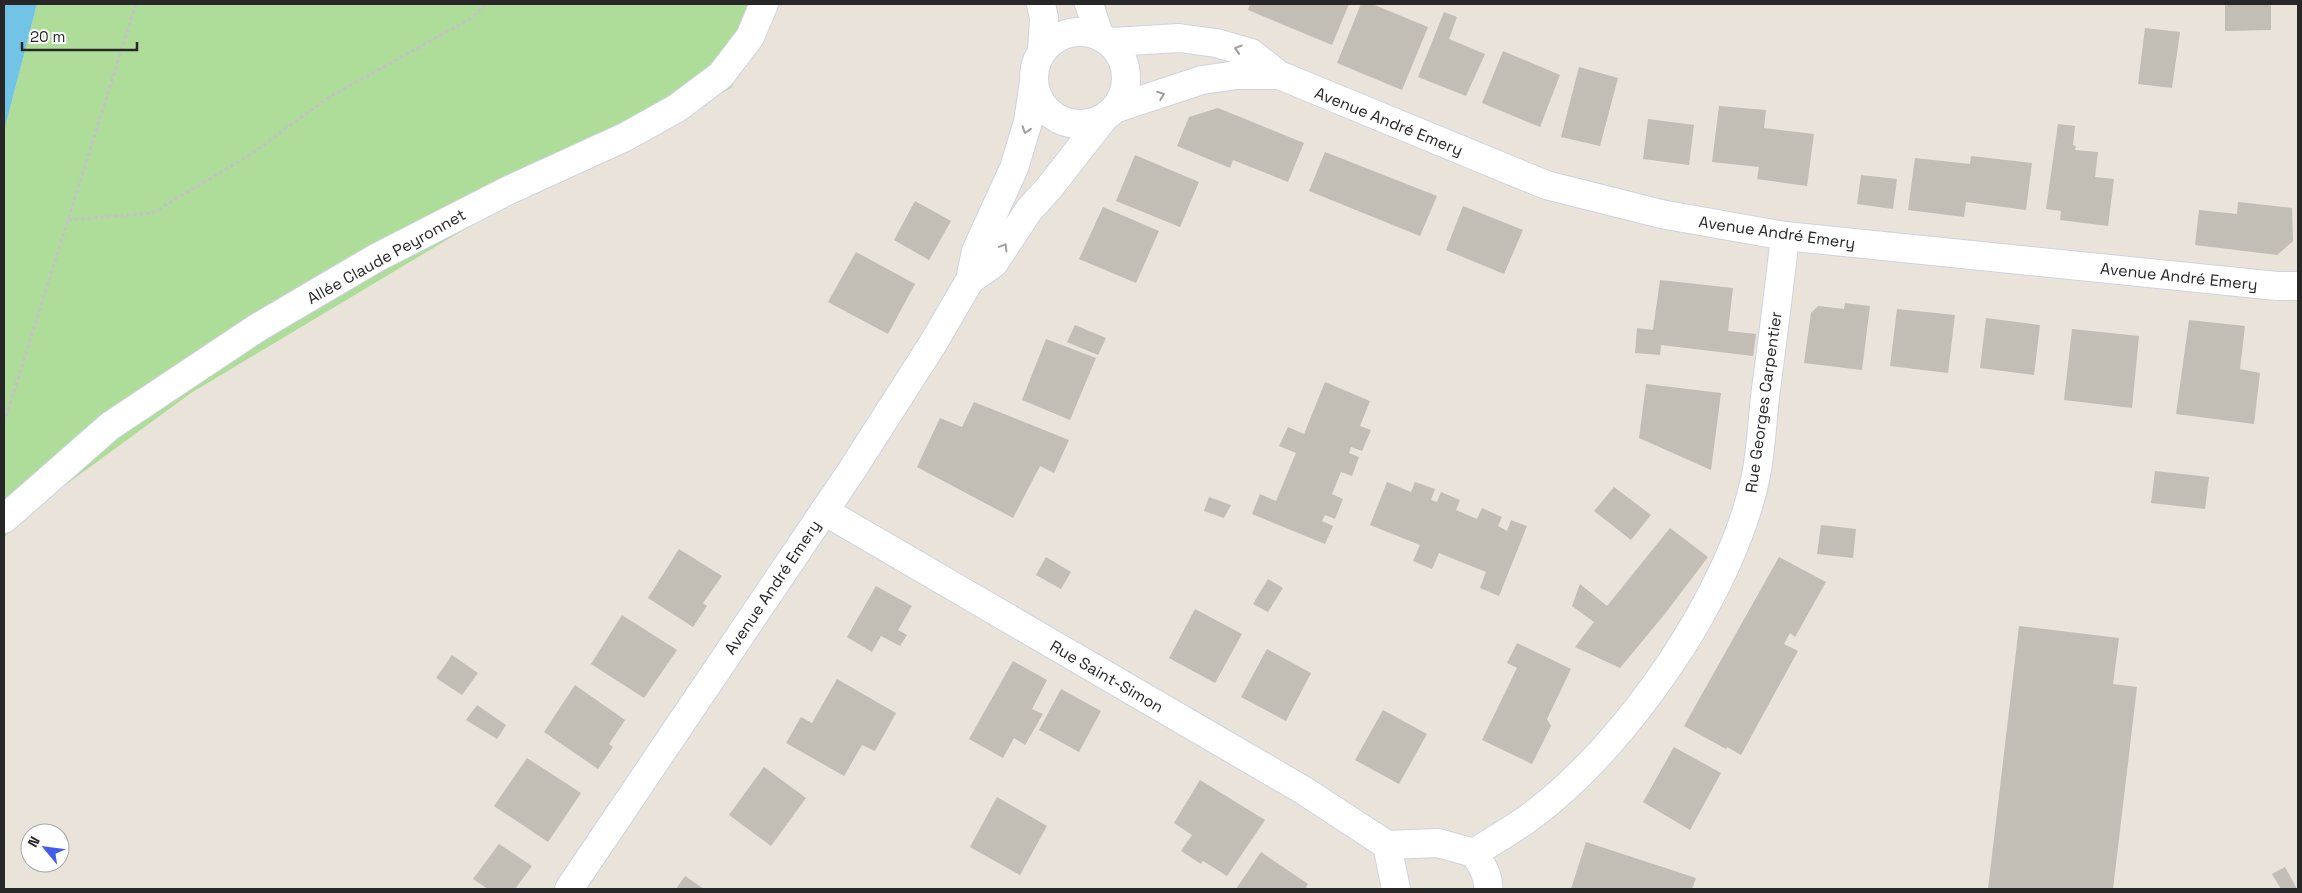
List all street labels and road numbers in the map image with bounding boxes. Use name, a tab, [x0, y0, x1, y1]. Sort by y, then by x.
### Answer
street label: Avenue André Emery	[1312, 82, 1466, 161]
street label: Allée Claude Peyronnet	[303, 204, 469, 309]
street label: Avenue André Emery	[1697, 211, 1857, 254]
street label: Avenue André Emery	[2099, 258, 2259, 295]
street label: Rue Georges Carpentier	[1740, 310, 1787, 494]
street label: Avenue André Emery	[720, 516, 825, 659]
street label: Rue Saint-Simon	[1046, 635, 1167, 717]

